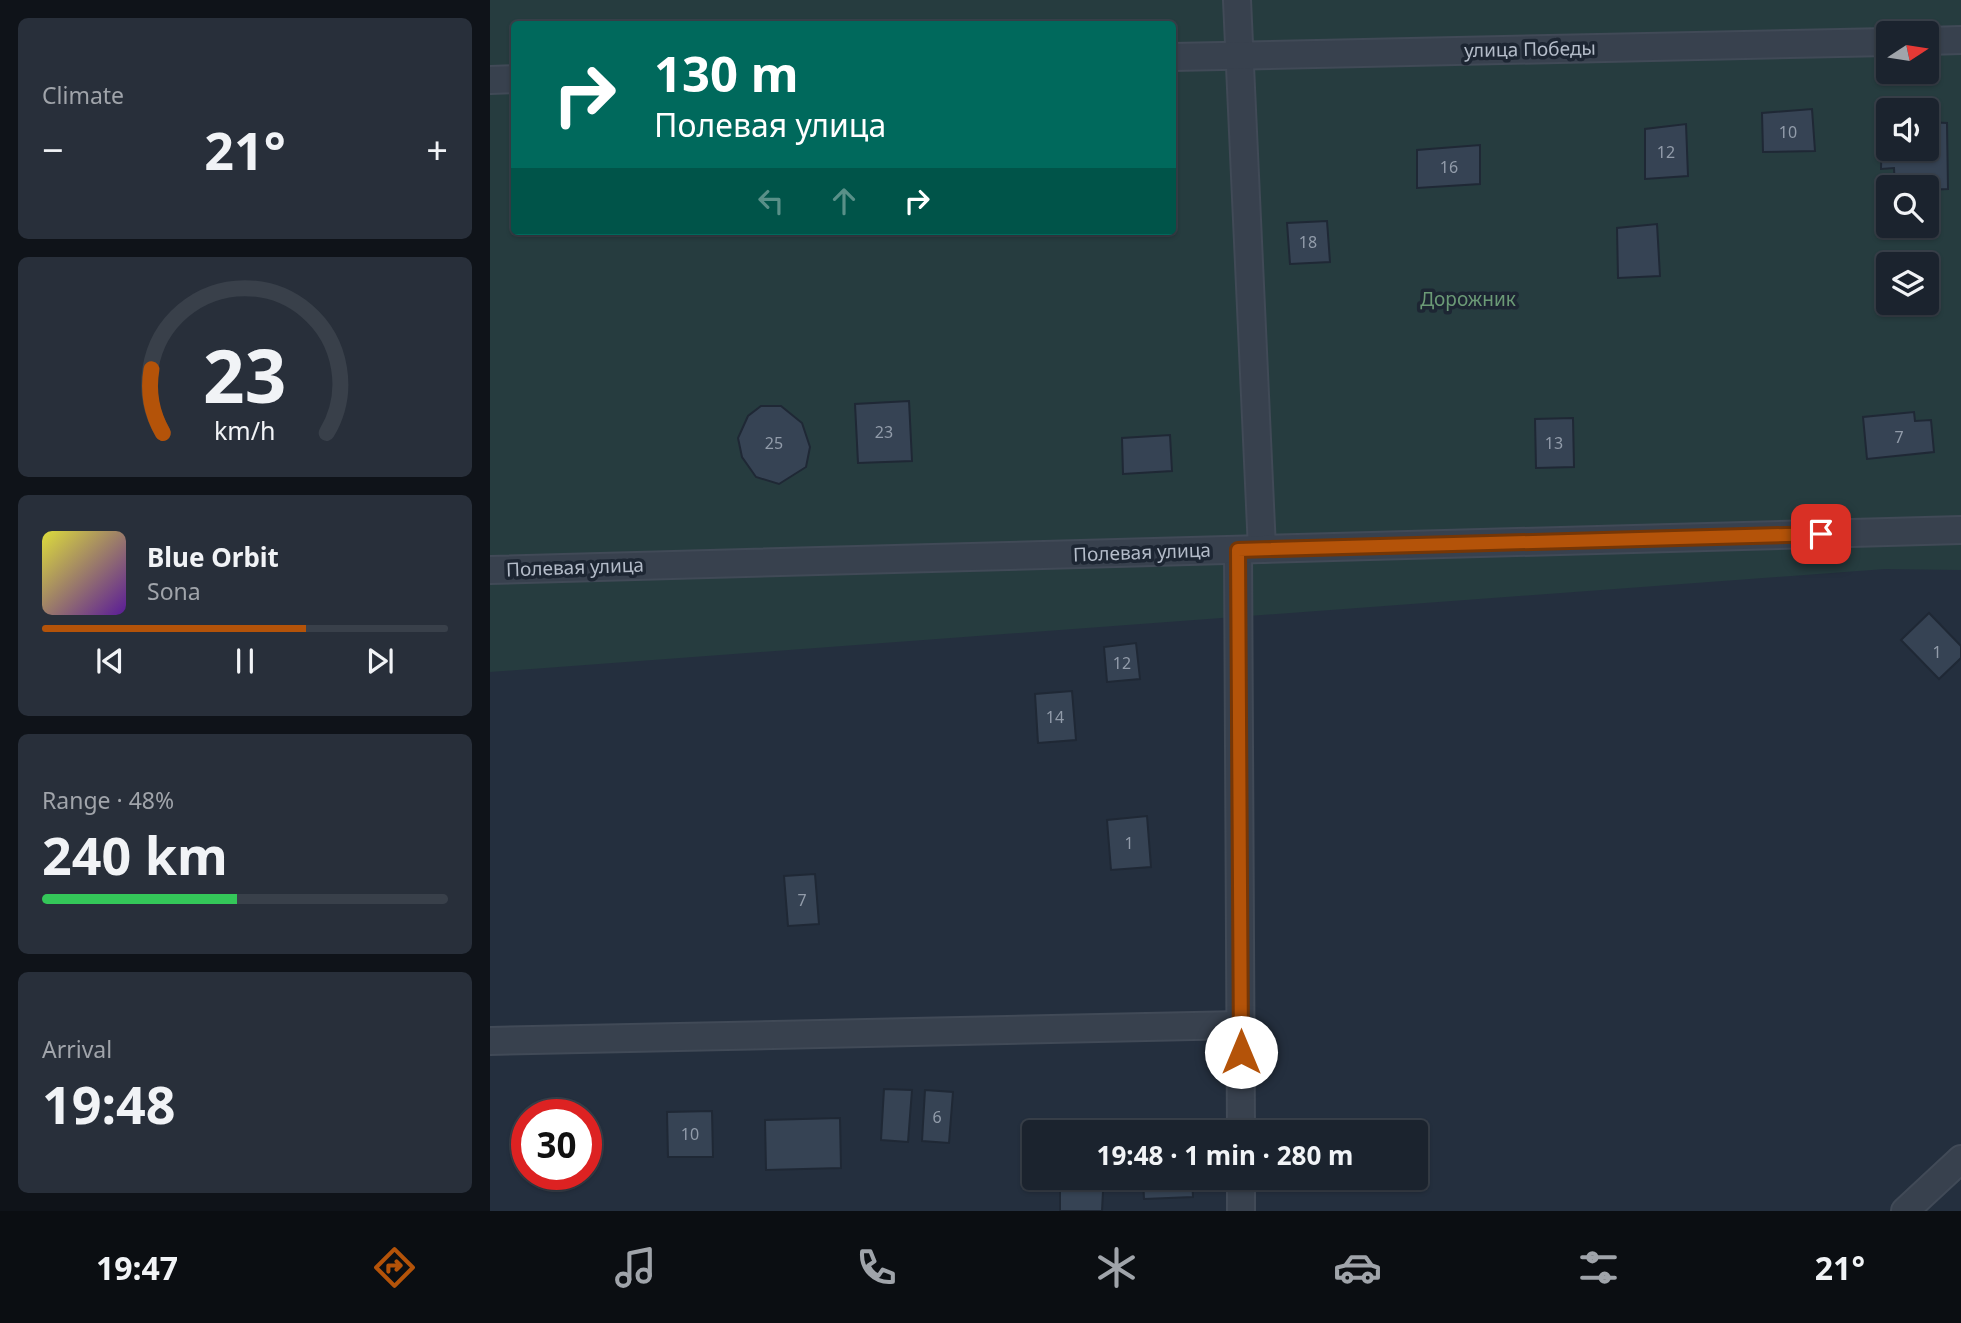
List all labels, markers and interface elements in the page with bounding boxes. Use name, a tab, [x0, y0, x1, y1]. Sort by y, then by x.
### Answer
north arrow	[1876, 21, 1939, 84]
map controls	[1876, 21, 1939, 315]
street label: улица Победы	[1464, 35, 1596, 63]
text: 130 m	[654, 40, 799, 106]
icon: right	[539, 49, 630, 140]
text: Climate	[42, 79, 124, 111]
button: sound	[1876, 98, 1939, 161]
text: Полевая улица	[654, 103, 886, 146]
text: 21°	[204, 114, 286, 185]
house number: 10	[1779, 121, 1797, 143]
text: −	[42, 123, 64, 175]
text: +	[426, 123, 448, 175]
house number: 12	[1657, 141, 1675, 163]
house number: 16	[1440, 156, 1458, 178]
button: search	[1876, 175, 1939, 238]
icon: left	[752, 182, 790, 220]
icon: ahead	[825, 182, 863, 220]
icon: right	[898, 182, 936, 220]
house number: 18	[1299, 231, 1317, 253]
button: layers	[1876, 252, 1939, 315]
park label: Дорожник	[1420, 286, 1516, 312]
text: 23	[203, 325, 287, 424]
text: km/h	[214, 413, 276, 447]
house number: 23	[875, 421, 893, 443]
house number: 7	[1894, 426, 1904, 448]
house number: 25	[765, 432, 783, 454]
house number: 13	[1545, 432, 1563, 454]
pin	[1791, 504, 1851, 564]
icon: arrive	[1802, 515, 1840, 553]
street label: Полевая улица	[1073, 537, 1211, 567]
text: Blue Orbit	[147, 539, 279, 575]
street label: Полевая улица	[506, 552, 644, 582]
text: Sona	[147, 575, 201, 607]
house number: 1	[1932, 641, 1942, 663]
icon: previous	[91, 642, 129, 680]
icon: pause	[226, 642, 264, 680]
icon: next	[361, 642, 399, 680]
house number: 12	[1113, 652, 1131, 674]
house number: 14	[1046, 706, 1064, 728]
text: Range · 48%	[42, 784, 174, 816]
text: 240 km	[42, 819, 228, 890]
house number: 1	[1124, 832, 1134, 854]
house number: 7	[797, 889, 807, 911]
position arrow	[1204, 1015, 1278, 1089]
text: Arrival	[42, 1033, 112, 1065]
text: 19:48	[42, 1068, 176, 1139]
speed limit sign: 30	[511, 1099, 602, 1190]
house number: 6	[932, 1106, 942, 1128]
house number: 10	[681, 1123, 699, 1145]
text: 19:48 · 1 min · 280 m	[1097, 1137, 1353, 1173]
icon: directions	[370, 1243, 419, 1292]
icon: music	[611, 1243, 660, 1292]
icon: phone	[852, 1243, 901, 1292]
icon: climate	[1092, 1243, 1141, 1292]
icon: car	[1333, 1243, 1382, 1292]
icon: filters	[1574, 1243, 1623, 1292]
text: 19:47	[96, 1246, 178, 1289]
text: 21°	[1815, 1246, 1865, 1289]

